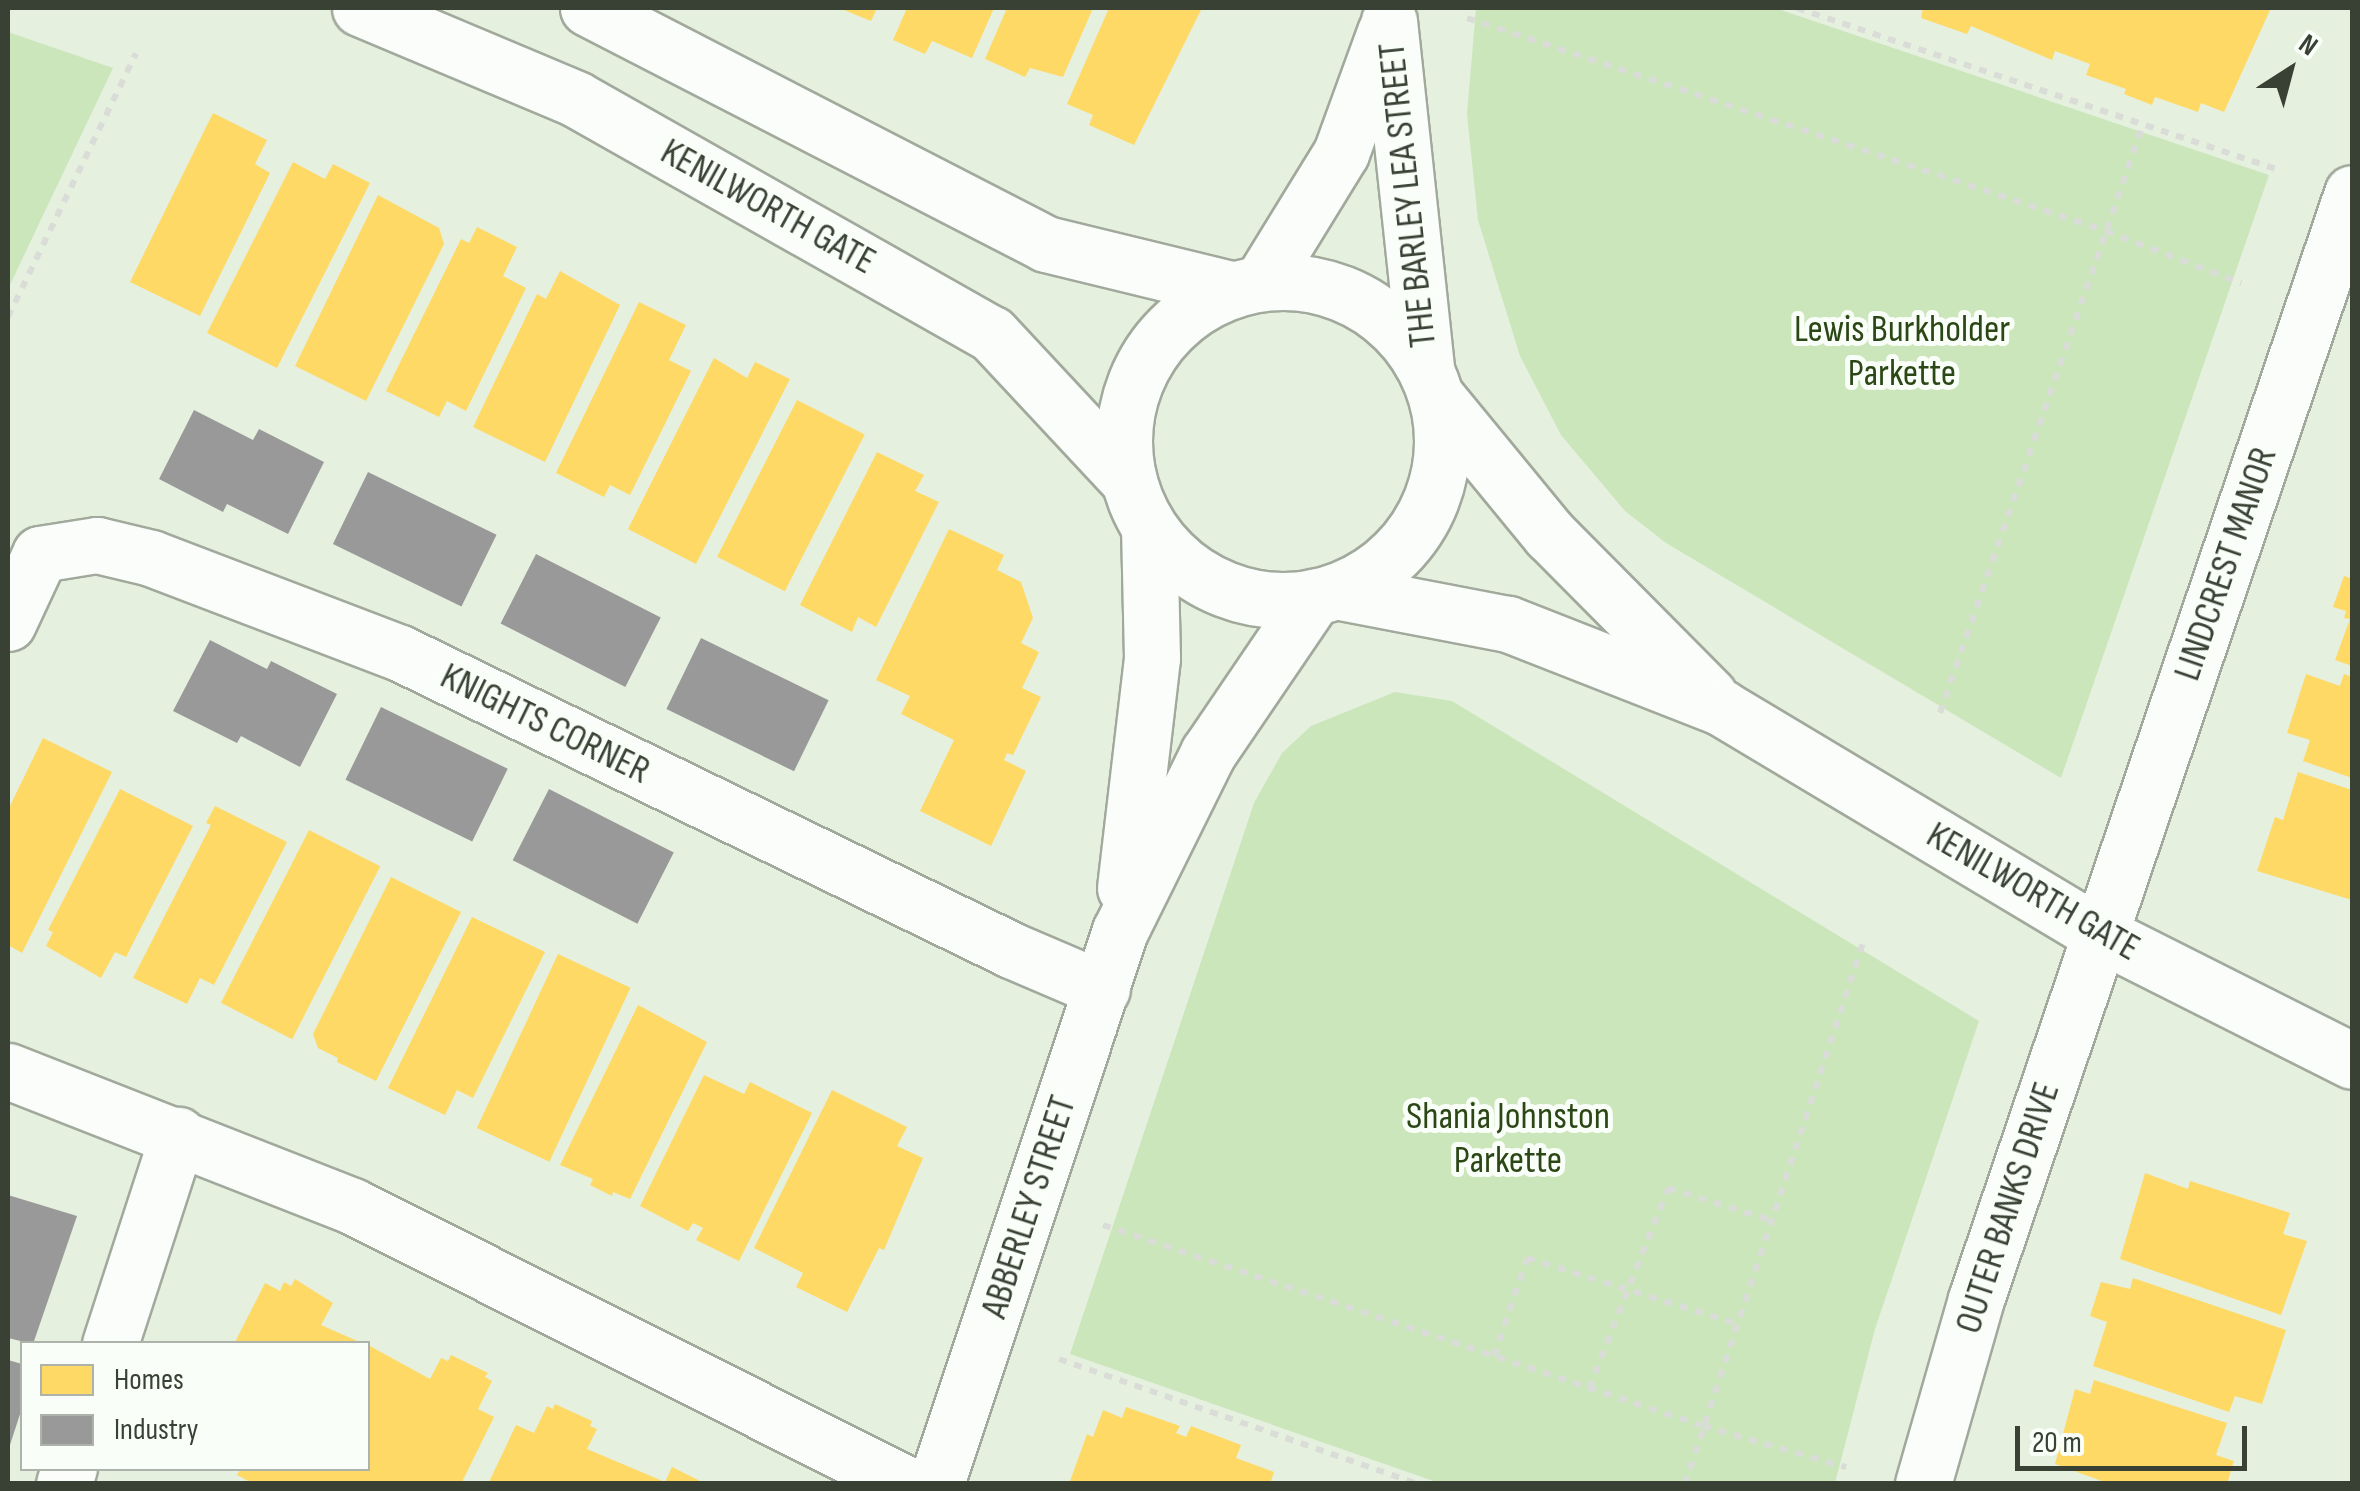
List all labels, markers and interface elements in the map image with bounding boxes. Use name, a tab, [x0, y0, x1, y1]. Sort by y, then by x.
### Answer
north arrow	[2240, 20, 2340, 120]
text: N	[2292, 28, 2324, 63]
street label: THE BARLEY LEA STREET	[1369, 40, 1447, 350]
street label: KENILWORTH GATE	[653, 129, 883, 285]
park label: Lewis Burkholder Parkette	[1794, 307, 2010, 396]
street label: LINDCREST MANOR	[2165, 441, 2287, 687]
street label: KNIGHTS CORNER	[433, 654, 657, 794]
street label: KENILWORTH GATE	[1918, 813, 2148, 971]
street label: OUTER BANKS DRIVE	[1946, 1077, 2070, 1339]
street label: ABBERLEY STREET	[972, 1090, 1086, 1324]
park label: Shania Johnston Parkette	[1406, 1094, 1610, 1184]
legend	[20, 1341, 370, 1471]
text: Homes	[114, 1362, 184, 1398]
scale bar	[2020, 1406, 2252, 1468]
text: Industry	[114, 1412, 198, 1448]
text: 20 m	[2032, 1425, 2082, 1461]

